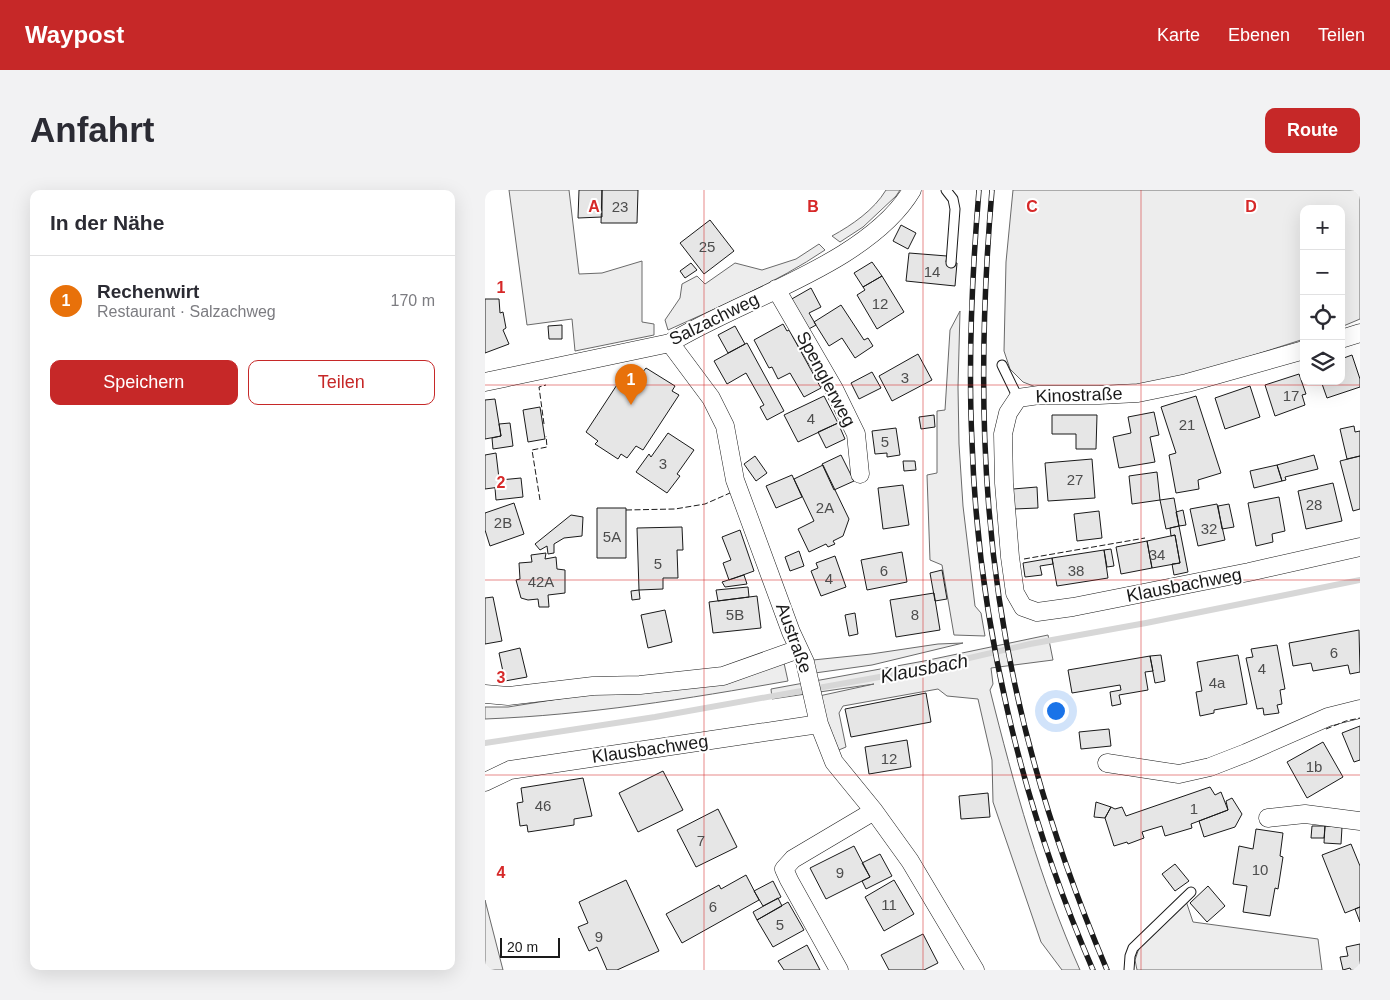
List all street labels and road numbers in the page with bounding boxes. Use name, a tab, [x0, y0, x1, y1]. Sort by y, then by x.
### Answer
street label: Salzachweg	[666, 289, 762, 349]
street label: Spenglerweg	[793, 328, 859, 430]
street label: Kinostraße	[1035, 383, 1123, 407]
street label: Klausbachweg	[1125, 564, 1243, 606]
street label: Austraße	[772, 600, 816, 676]
street label: Klausbachweg	[591, 731, 709, 767]

